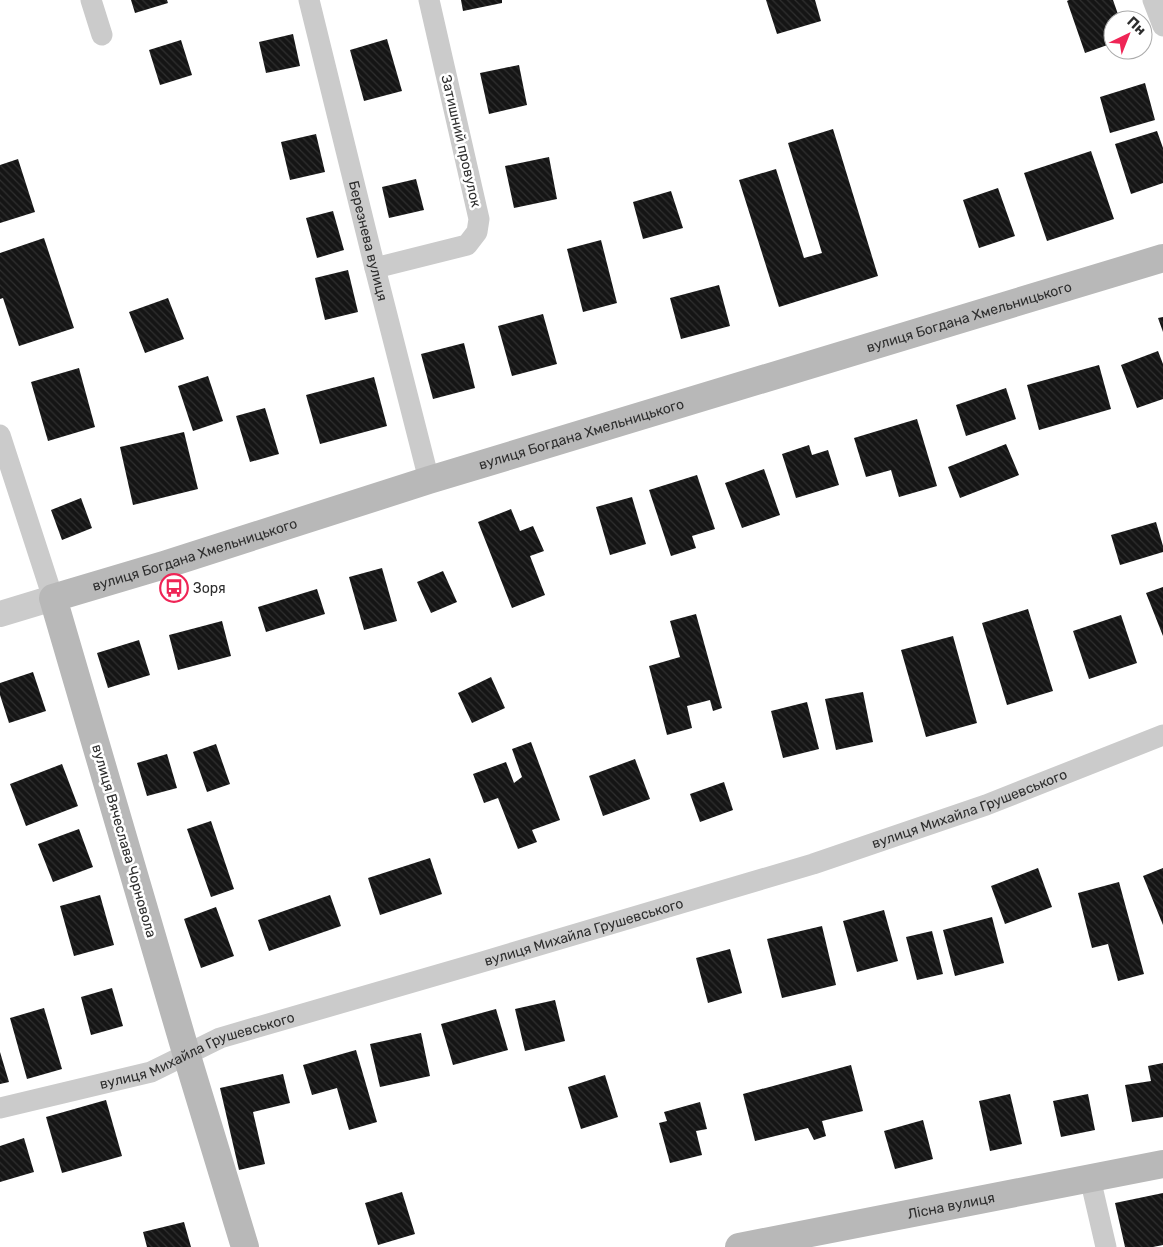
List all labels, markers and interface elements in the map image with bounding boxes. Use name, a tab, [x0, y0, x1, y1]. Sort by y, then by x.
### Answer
north arrow	[1103, 10, 1153, 60]
text: Пн	[1124, 13, 1149, 39]
street label: Затишний провулок	[437, 73, 485, 209]
street label: Березнева вулиця	[345, 179, 392, 303]
street label: вулиця Богдана Хмельницького	[864, 278, 1074, 356]
street label: вулиця Богдана Хмельницького	[477, 395, 686, 473]
street label: вулиця Богдана Хмельницького	[90, 514, 299, 594]
bus stop icon: Зоря	[159, 573, 189, 603]
place label: Зоря	[193, 580, 226, 597]
street label: вулиця Вячеслава Чорновола	[88, 742, 160, 940]
street label: вулиця Михайла Грушевського	[869, 765, 1070, 852]
street label: вулиця Михайла Грушевського	[482, 894, 685, 969]
street label: вулиця Михайла Грушевського	[98, 1008, 297, 1092]
street label: Лісна вулиця	[906, 1189, 996, 1222]

